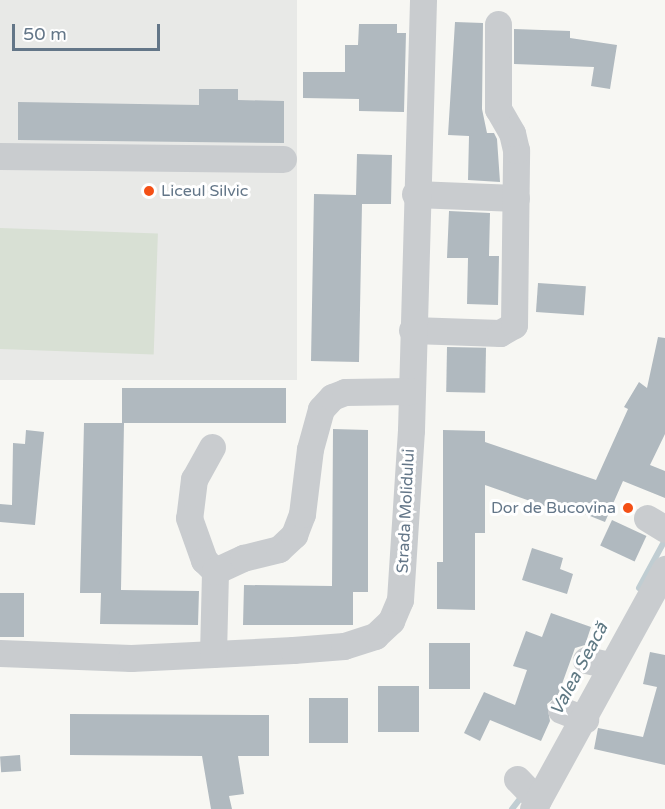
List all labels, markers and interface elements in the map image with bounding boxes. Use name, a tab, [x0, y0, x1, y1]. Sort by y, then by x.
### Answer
scale bar	[15, 12, 164, 50]
text: 50 m	[23, 23, 67, 45]
place label: Liceul Silvic	[161, 181, 248, 201]
marker: Liceul Silvic	[142, 184, 156, 198]
street label: Strada Molidului	[393, 448, 419, 574]
place label: Dor de Bucovina	[491, 498, 616, 518]
marker: Dor de Bucovina	[621, 501, 635, 515]
water label: Valea Seacă	[545, 619, 613, 719]

